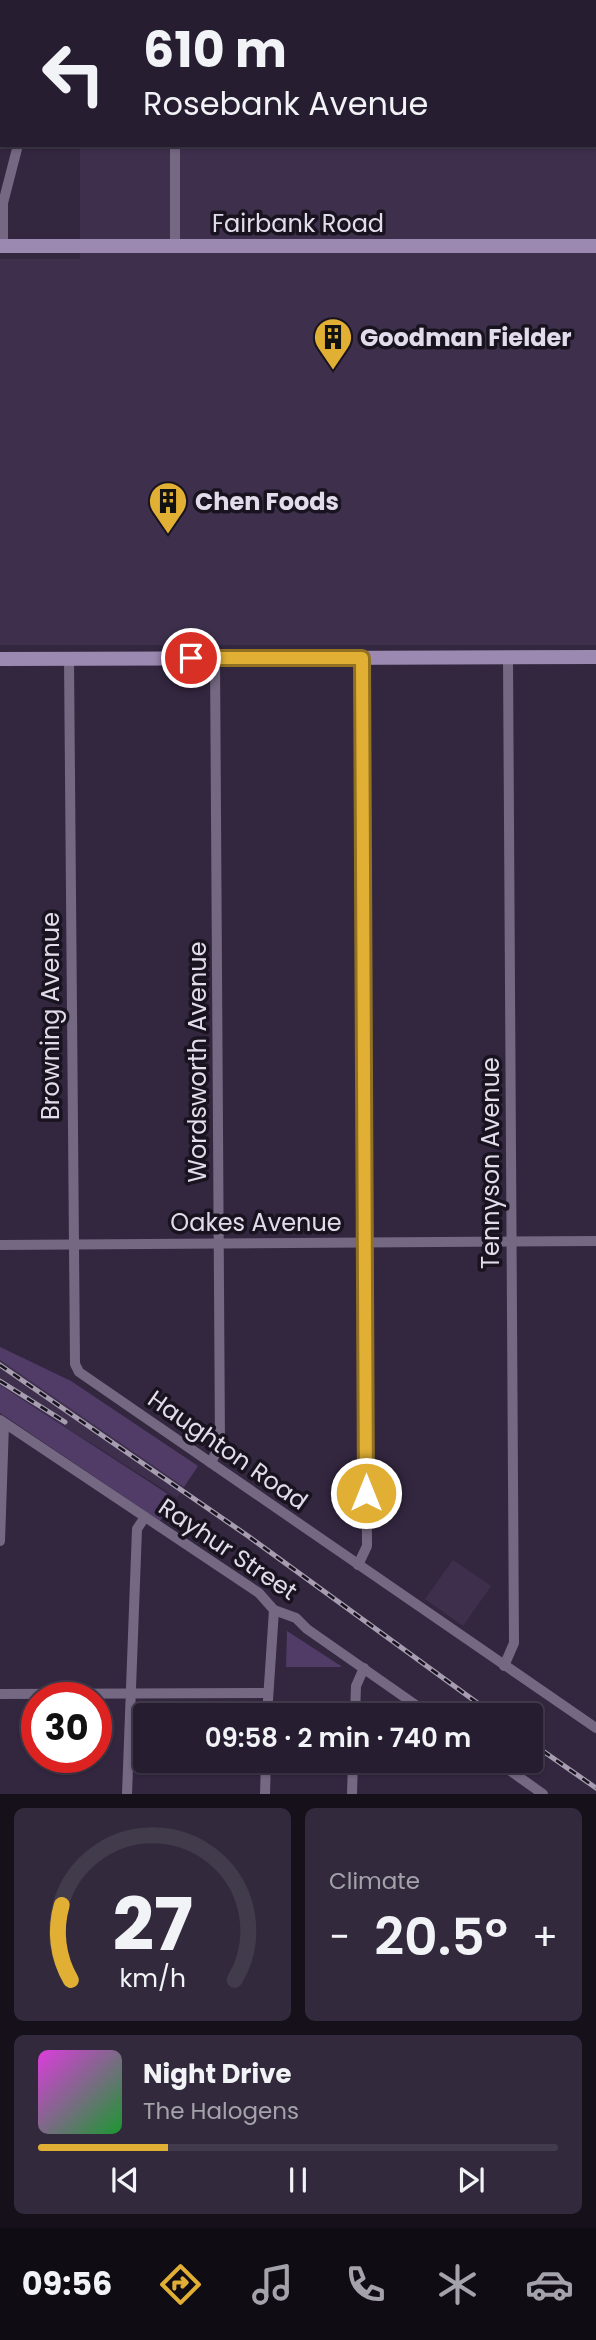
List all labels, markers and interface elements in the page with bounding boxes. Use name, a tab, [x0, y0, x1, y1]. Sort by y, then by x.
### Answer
text: 610 m	[143, 16, 287, 84]
icon: left	[28, 28, 119, 119]
text: Rosebank Avenue	[143, 81, 428, 126]
street label: Fairbank Road	[212, 207, 384, 240]
building icon: Goodman Fielder	[312, 316, 354, 371]
place label: Goodman Fielder	[360, 321, 572, 354]
building icon: Chen Foods	[147, 480, 189, 535]
place label: Chen Foods	[195, 485, 339, 518]
pin	[161, 628, 221, 688]
icon: arrive	[172, 639, 210, 677]
street label: Browning Avenue	[34, 912, 67, 1120]
street label: Wordsworth Avenue	[181, 941, 214, 1183]
street label: Tennyson Avenue	[474, 1057, 507, 1269]
street label: Oakes Avenue	[170, 1206, 342, 1239]
street label: Haughton Road	[142, 1383, 314, 1517]
position arrow	[329, 1456, 403, 1530]
street label: Rayhur Street	[152, 1490, 304, 1608]
speed limit sign: 30	[21, 1682, 112, 1773]
text: 09:58 · 2 min · 740 m	[205, 1720, 471, 1756]
text: Climate	[329, 1865, 420, 1897]
text: 27	[112, 1875, 193, 1976]
text: 20.5°	[374, 1900, 508, 1973]
text: −	[329, 1910, 350, 1963]
text: +	[532, 1910, 558, 1963]
text: km/h	[119, 1961, 186, 1996]
text: Night Drive	[143, 2056, 291, 2092]
text: The Halogens	[143, 2095, 299, 2127]
icon: previous	[106, 2161, 144, 2199]
icon: pause	[279, 2161, 317, 2199]
icon: next	[452, 2161, 490, 2199]
icon: directions	[156, 2260, 205, 2309]
icon: music	[248, 2260, 297, 2309]
icon: phone	[341, 2260, 390, 2309]
icon: climate	[433, 2260, 482, 2309]
icon: car	[525, 2260, 574, 2309]
text: 09:56	[22, 2261, 113, 2306]

